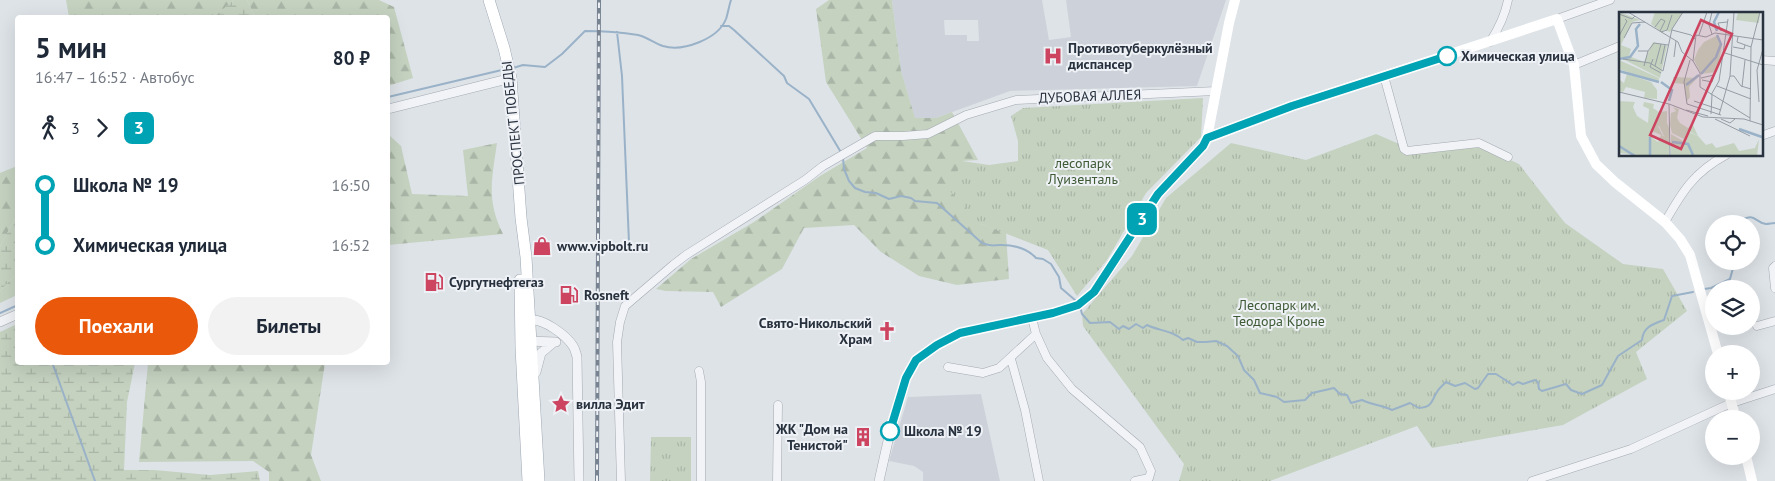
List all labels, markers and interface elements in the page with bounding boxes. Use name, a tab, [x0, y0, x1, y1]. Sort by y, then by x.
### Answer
inset map	[1619, 12, 1762, 156]
text: 5 мин	[35, 29, 107, 66]
place label: Противотуберкулёзный диспансер	[1067, 39, 1213, 73]
hospital icon: Противотуберкулёзный диспансер	[1042, 45, 1064, 67]
text: 80 ₽	[333, 46, 370, 70]
marker: Химическая улица	[1437, 46, 1457, 66]
place label: Химическая улица	[1461, 47, 1575, 65]
street label: ПРОСПЕКТ ПОБЕДЫ	[498, 60, 528, 186]
text: 16:47 – 16:52 · Автобус	[35, 67, 195, 87]
street label: ДУБОВАЯ АЛЛЕЯ	[1038, 85, 1142, 107]
icon: walk	[35, 114, 63, 142]
icon: forward	[88, 114, 116, 142]
text: 3	[134, 116, 144, 139]
text: 3	[71, 118, 80, 138]
park label: лесопарк Луизенталь	[1047, 154, 1118, 188]
text: Школа № 19	[73, 173, 179, 197]
text: 16:50	[332, 175, 370, 195]
line badge: 3	[1126, 203, 1158, 235]
text: 3	[1137, 207, 1147, 230]
map controls	[1705, 215, 1760, 465]
button: locate	[1705, 215, 1760, 270]
text: Химическая улица	[73, 233, 227, 257]
text: 16:52	[332, 235, 370, 255]
shop icon: www.vipbolt.ru	[531, 235, 553, 257]
place label: www.vipbolt.ru	[556, 237, 648, 255]
fuel station icon: Сургутнефтегаз	[423, 271, 445, 293]
place label: Сургутнефтегаз	[449, 273, 544, 291]
button: layers	[1705, 280, 1760, 335]
fuel station icon: Rosneft	[558, 284, 580, 306]
place label: Rosneft	[584, 286, 629, 304]
park label: Лесопарк им. Теодора Кроне	[1233, 296, 1325, 330]
button: Поехали	[35, 297, 198, 355]
button: Билеты	[208, 297, 370, 355]
place label: Свято-Никольский Храм	[759, 314, 872, 348]
church icon: Свято-Никольский Храм	[876, 320, 898, 342]
button: +	[1705, 345, 1760, 400]
place icon: вилла Эдит	[550, 393, 572, 415]
place label: вилла Эдит	[576, 395, 645, 413]
button: −	[1705, 410, 1760, 465]
place label: ЖК "Дом на Тенистой"	[775, 420, 848, 454]
marker: Школа № 19	[880, 421, 900, 441]
place label: Школа № 19	[904, 422, 982, 440]
building icon: ЖК "Дом на Тенистой"	[852, 426, 874, 448]

